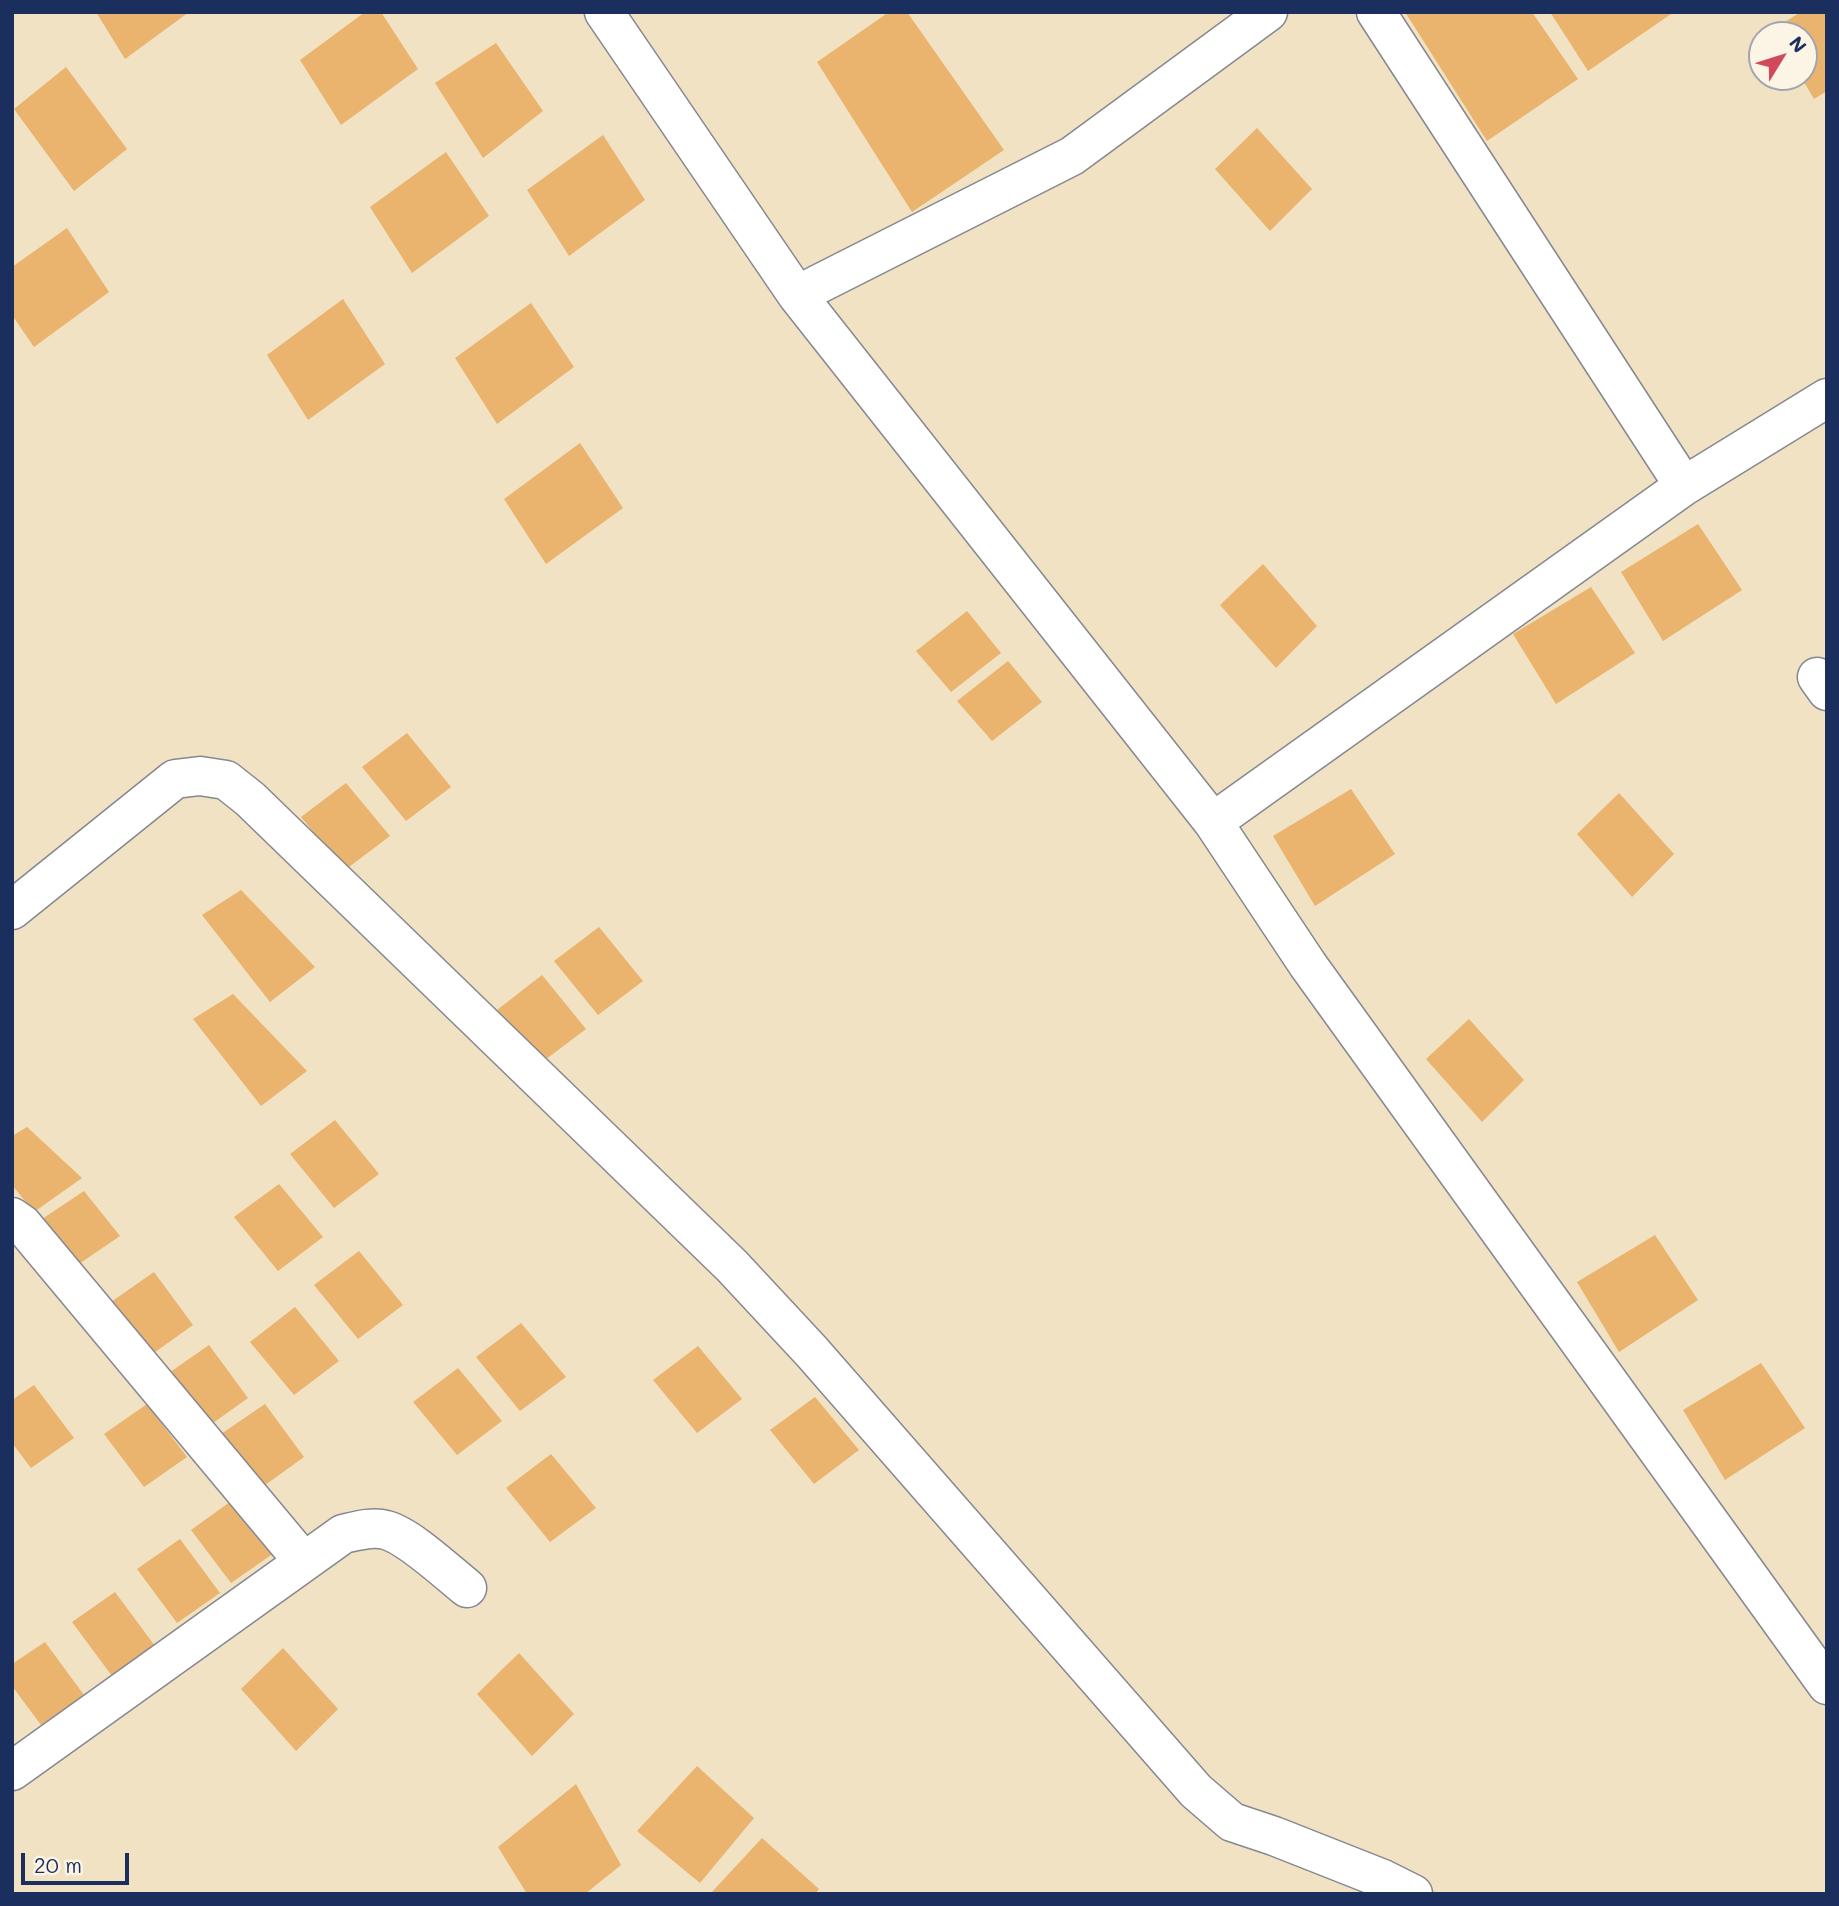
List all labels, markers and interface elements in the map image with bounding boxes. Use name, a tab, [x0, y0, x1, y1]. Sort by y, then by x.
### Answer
north arrow	[1748, 21, 1818, 91]
text: N	[1784, 31, 1813, 57]
scale bar	[24, 1840, 133, 1884]
text: 20 m	[34, 1851, 82, 1878]

